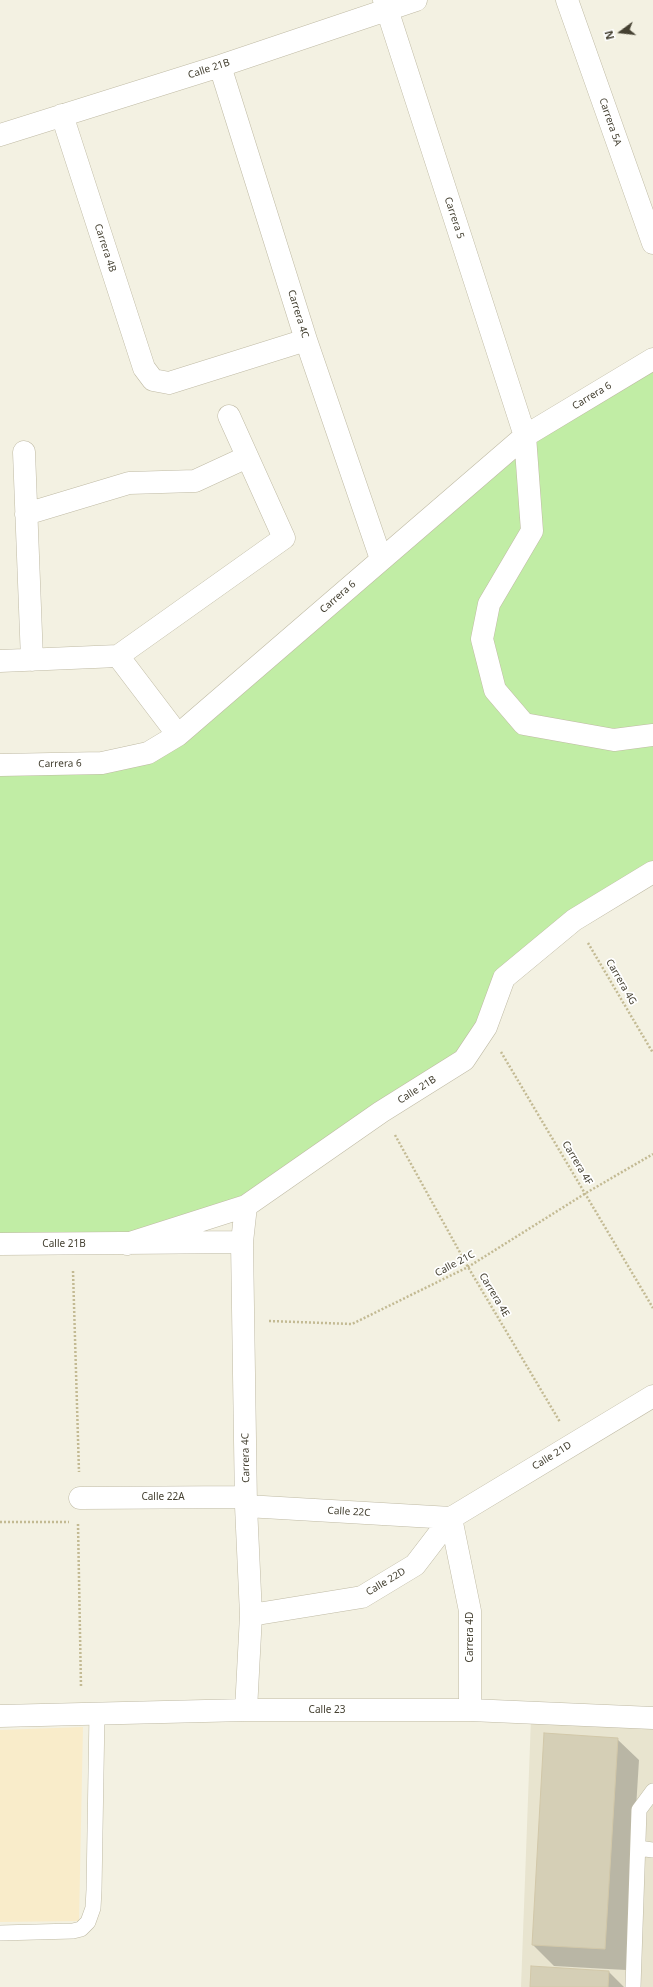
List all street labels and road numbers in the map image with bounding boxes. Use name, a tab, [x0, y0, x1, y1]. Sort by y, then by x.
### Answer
street label: Calle 21B	[187, 57, 231, 81]
street label: Carrera 5A	[596, 96, 624, 148]
street label: Carrera 5	[442, 195, 466, 241]
street label: Carrera 4B	[92, 222, 118, 274]
street label: Carrera 4C	[285, 288, 311, 340]
street label: Carrera 6	[570, 380, 614, 412]
street label: Carrera 6	[318, 578, 358, 616]
street label: Carrera 6	[38, 758, 82, 770]
street label: Carrera 4G	[603, 957, 639, 1007]
street label: Calle 21B	[395, 1073, 439, 1107]
street label: Carrera 4F	[559, 1139, 595, 1187]
street label: Calle 21B	[42, 1238, 86, 1250]
street label: Calle 21C	[433, 1249, 477, 1279]
street label: Carrera 4E	[476, 1271, 512, 1319]
street label: Carrera 4C	[240, 1433, 252, 1483]
street label: Calle 21D	[530, 1439, 574, 1473]
street label: Calle 22A	[141, 1491, 185, 1503]
street label: Calle 22C	[327, 1505, 371, 1519]
street label: Calle 22D	[364, 1566, 408, 1598]
street label: Carrera 4D	[464, 1612, 476, 1662]
street label: Calle 23	[309, 1704, 345, 1716]

